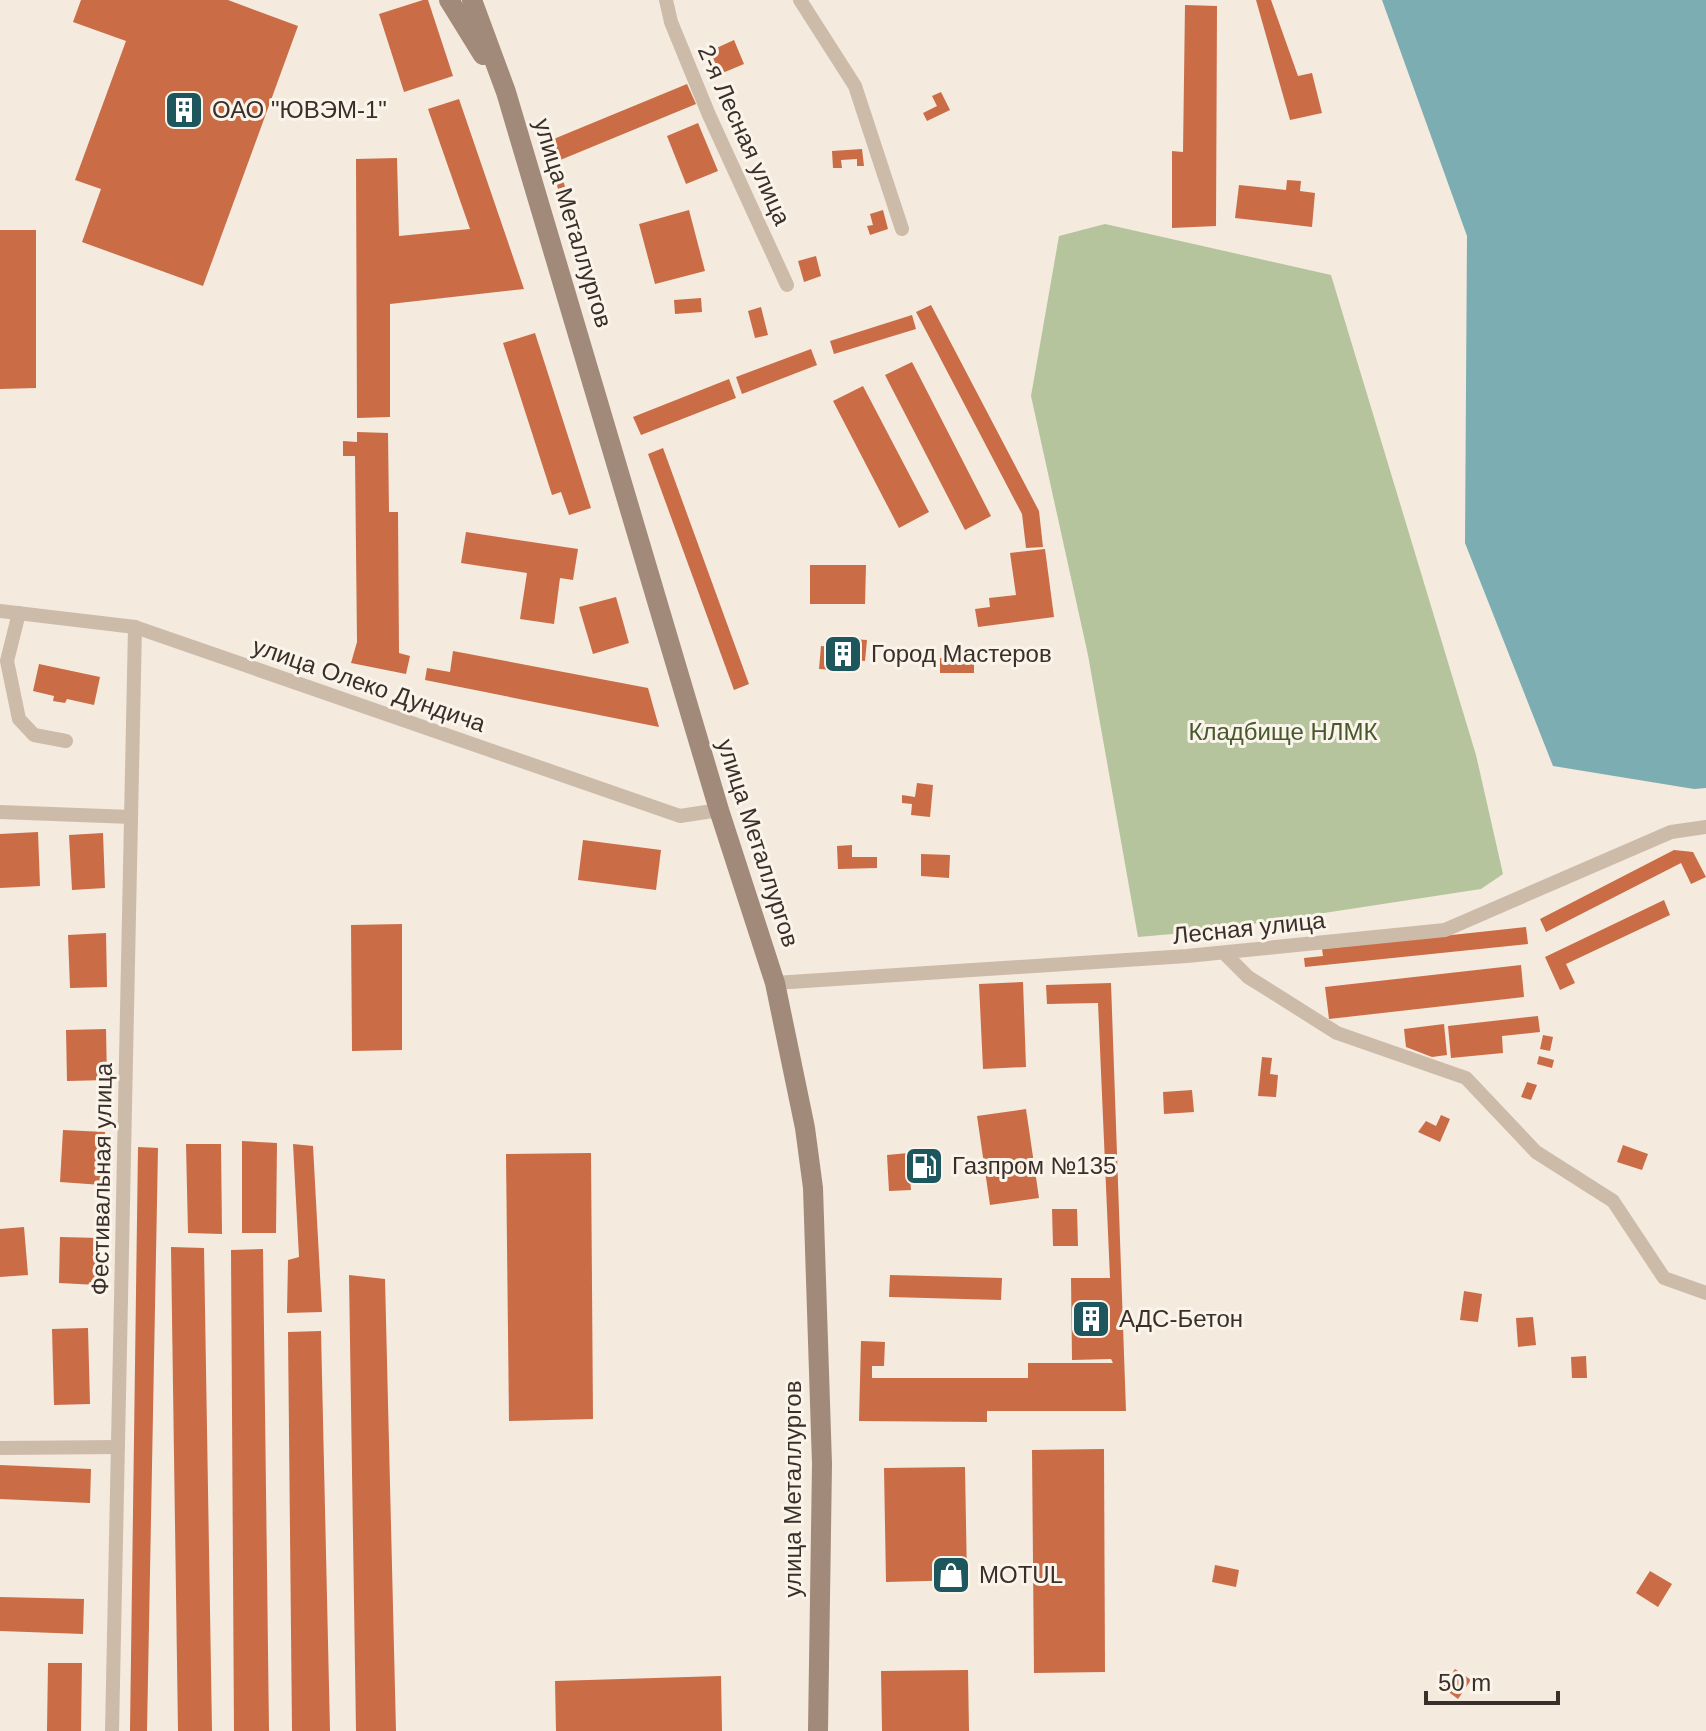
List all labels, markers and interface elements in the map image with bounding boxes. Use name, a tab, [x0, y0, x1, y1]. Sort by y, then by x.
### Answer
street label: 2-я Лесная улица	[693, 41, 797, 230]
building icon: ОАО "ЮВЭМ-1"	[163, 89, 205, 131]
place label: ОАО "ЮВЭМ-1"	[212, 96, 387, 123]
street label: улица Металлургов	[529, 115, 618, 331]
street label: улица Олеко Дундича	[249, 632, 490, 737]
building icon: Город Мастеров	[822, 633, 864, 675]
place label: Город Мастеров	[871, 640, 1052, 667]
park label: Кладбище НЛМК	[1188, 718, 1378, 745]
street label: улица Металлургов	[712, 736, 805, 950]
street label: Лесная улица	[1171, 906, 1327, 949]
street label: Фестивальная улица	[86, 1062, 117, 1295]
fuel station icon: Газпром №135	[903, 1145, 945, 1187]
place label: Газпром №135	[952, 1152, 1116, 1179]
building icon: АДС-Бетон	[1070, 1298, 1112, 1340]
place label: АДС-Бетон	[1119, 1305, 1243, 1332]
street label: улица Металлургов	[779, 1381, 806, 1597]
shop icon: MOTUL	[930, 1554, 972, 1596]
place label: MOTUL	[979, 1561, 1063, 1588]
scale bar	[1426, 1655, 1558, 1705]
text: 50 m	[1438, 1669, 1491, 1696]

